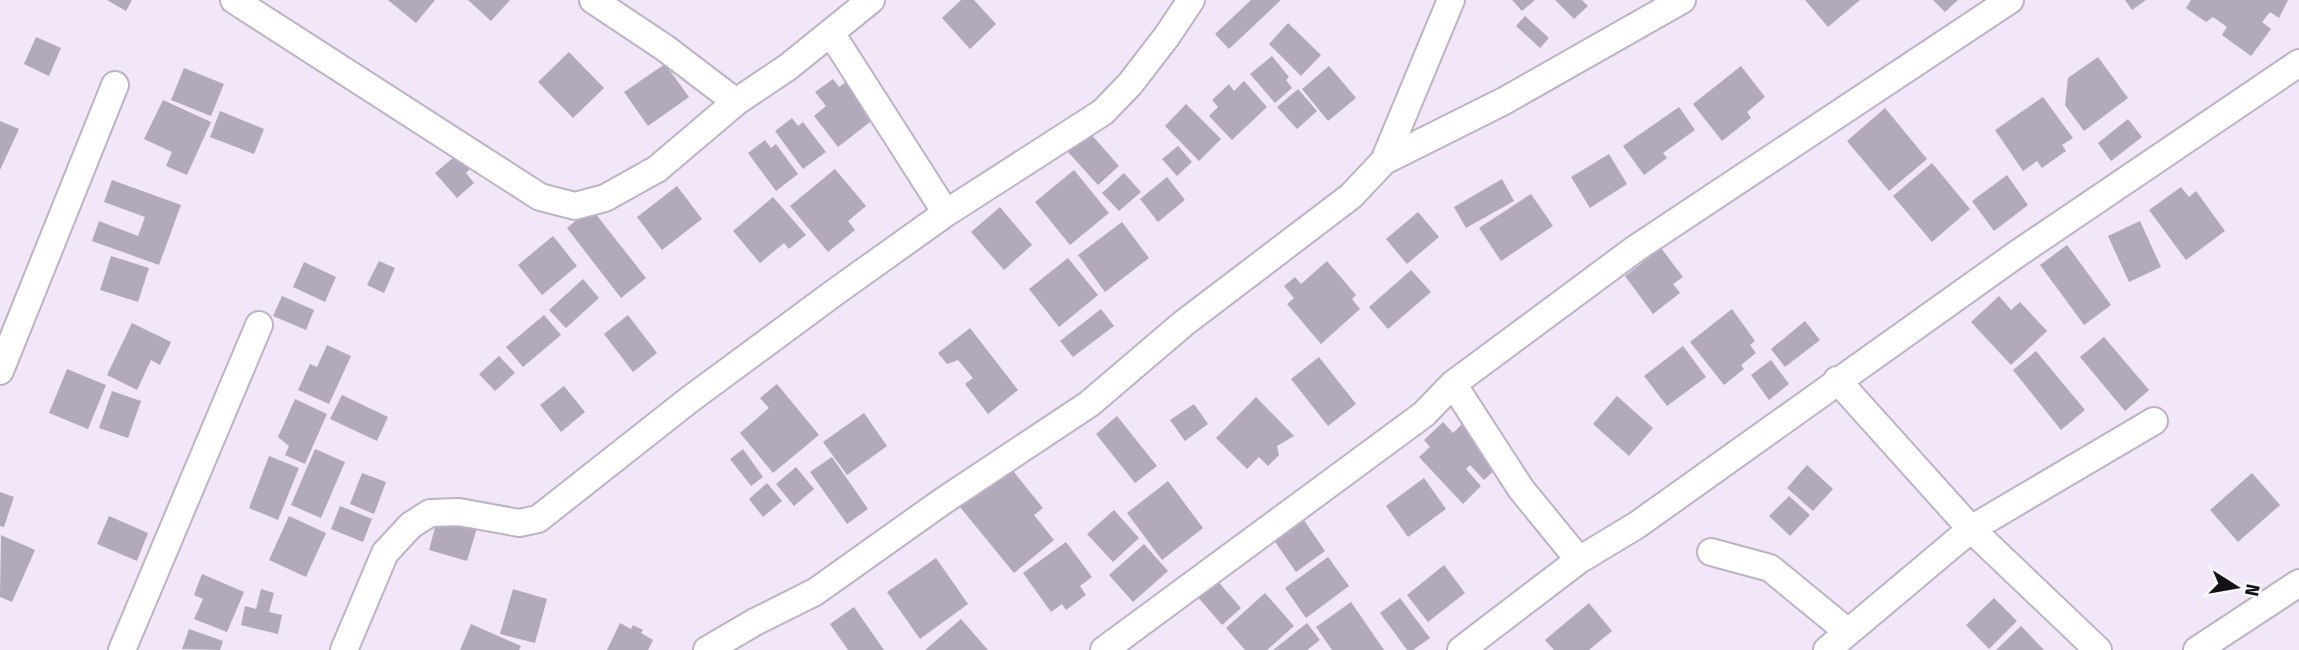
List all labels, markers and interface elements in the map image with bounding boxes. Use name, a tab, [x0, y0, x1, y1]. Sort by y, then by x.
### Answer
north arrow	[2201, 552, 2271, 622]
text: N	[2240, 582, 2265, 598]

